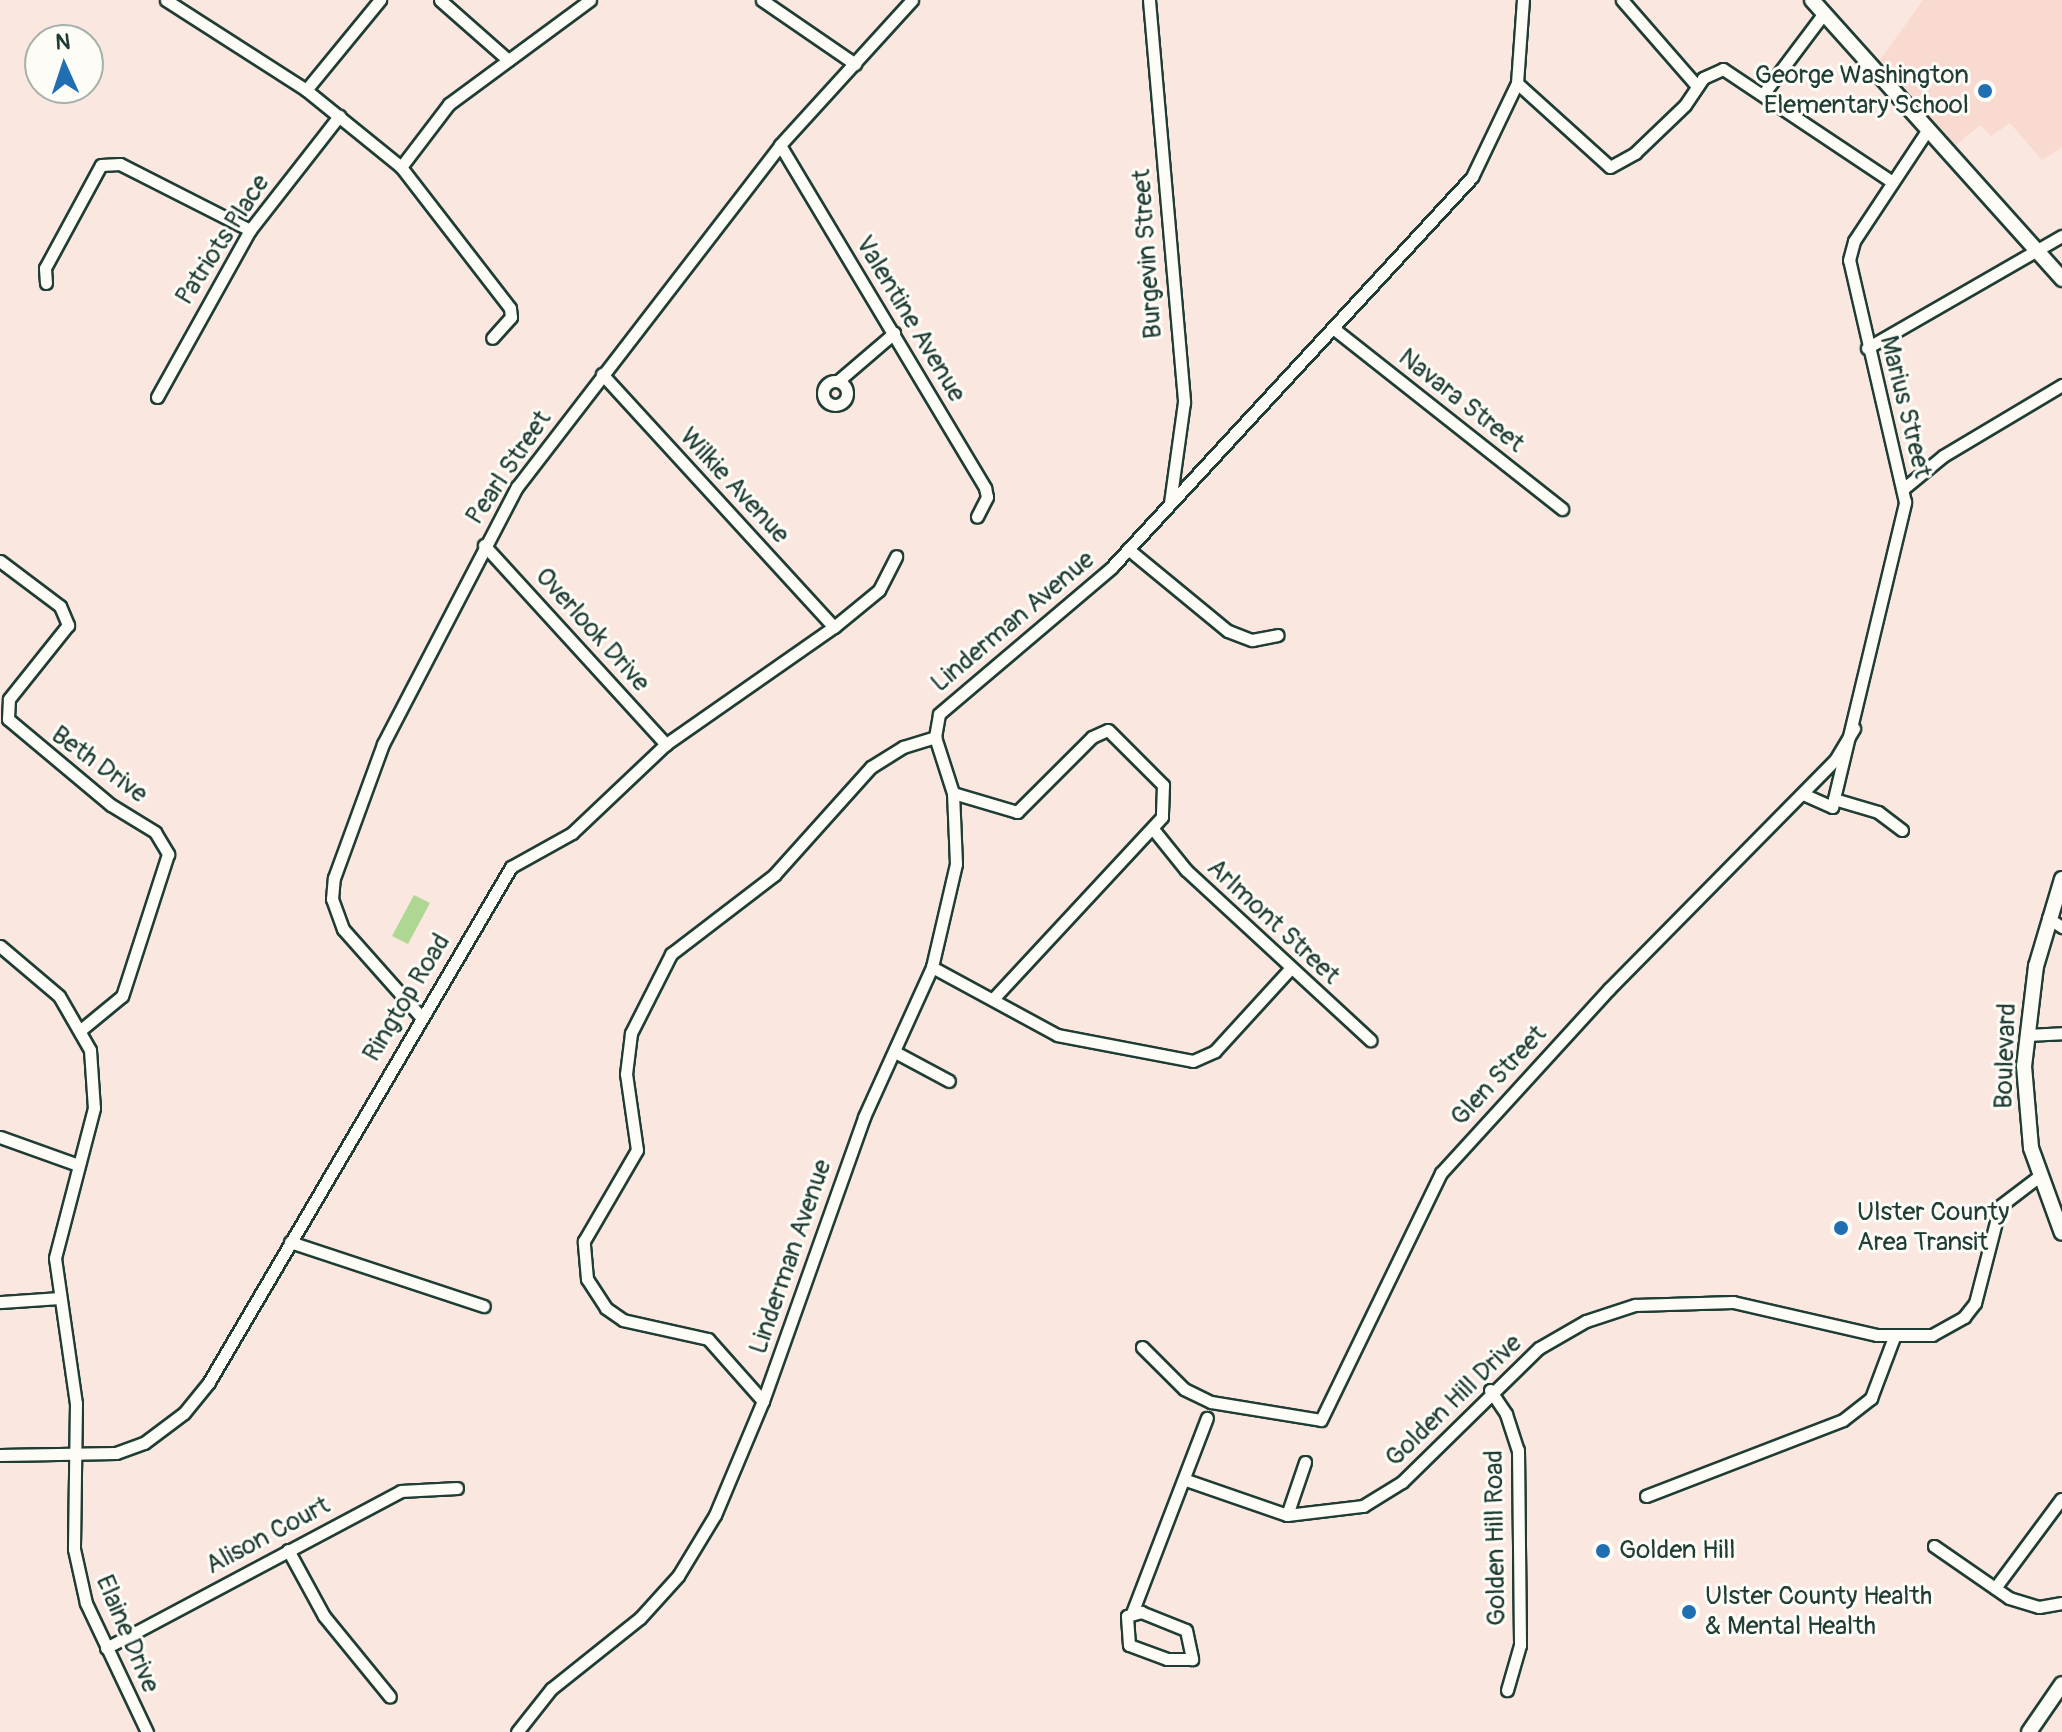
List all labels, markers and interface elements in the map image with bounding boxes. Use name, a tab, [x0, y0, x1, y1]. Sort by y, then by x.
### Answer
north arrow	[24, 24, 104, 104]
text: N	[55, 28, 71, 56]
place label: George Washington Elementary School	[1755, 60, 1969, 122]
marker: George Washington Elementary School	[1976, 82, 1994, 100]
street label: Burgevin Street	[1127, 168, 1169, 340]
street label: Patriots Place	[169, 169, 277, 311]
street label: Valentine Avenue	[848, 230, 972, 408]
street label: Marius Street	[1872, 333, 1938, 481]
street label: Navara Street	[1392, 342, 1530, 460]
street label: Pearl Street	[459, 405, 559, 531]
street label: Wilkie Avenue	[673, 422, 795, 550]
street label: Linderman Avenue	[925, 545, 1101, 699]
street label: Overlook Drive	[528, 561, 656, 699]
street label: Beth Drive	[45, 720, 153, 810]
street label: Arlmont Street	[1200, 853, 1346, 991]
street label: Ringtop Road	[357, 928, 457, 1068]
street label: Boulevard	[1989, 1002, 2023, 1110]
street label: Glen Street	[1445, 1019, 1553, 1133]
street label: Linderman Avenue	[743, 1156, 839, 1358]
place label: Ulster County Area Transit	[1857, 1197, 2009, 1258]
marker: Ulster County Area Transit	[1832, 1219, 1850, 1237]
street label: Golden Hill Drive	[1379, 1328, 1529, 1474]
street label: Golden Hill Road	[1479, 1450, 1513, 1626]
street label: Alison Court	[201, 1490, 335, 1582]
place label: Golden Hill	[1619, 1535, 1736, 1567]
marker: Golden Hill	[1594, 1542, 1612, 1560]
street label: Elaine Drive	[88, 1570, 166, 1698]
place label: Ulster County Health & Mental Health	[1705, 1581, 1932, 1642]
marker: Ulster County Health & Mental Health	[1680, 1603, 1698, 1621]

